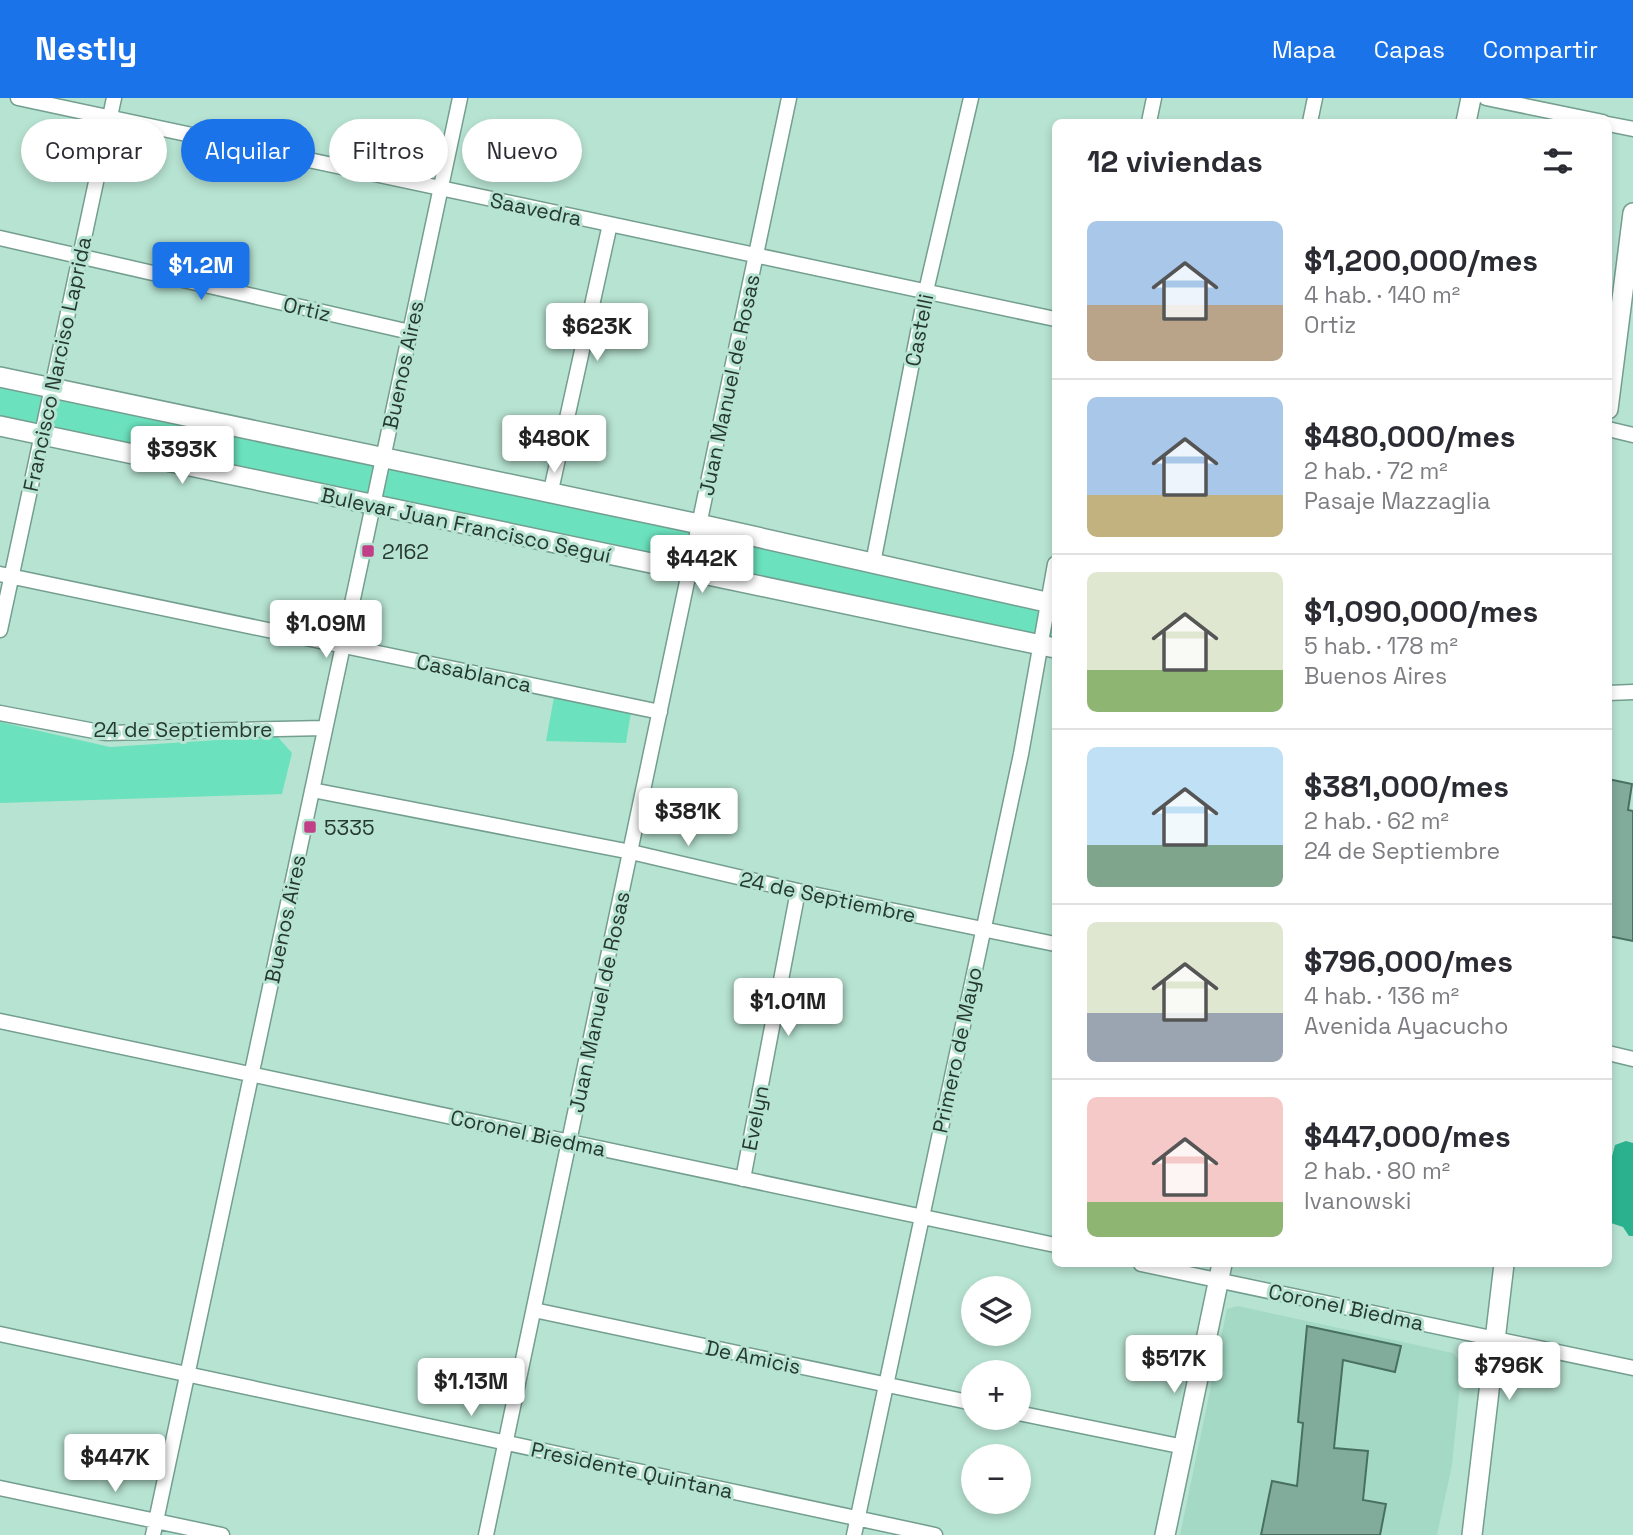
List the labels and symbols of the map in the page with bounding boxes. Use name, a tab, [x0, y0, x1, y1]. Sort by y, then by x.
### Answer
street label: Saavedra	[488, 186, 584, 232]
street label: Francisco Narciso Laprida	[17, 234, 97, 494]
pin: $1.2M	[152, 242, 250, 302]
street label: Juan Manuel de Rosas	[692, 272, 766, 498]
street label: Ortiz	[281, 290, 333, 328]
street label: Castelli	[899, 291, 939, 369]
street label: Buenos Aires	[376, 298, 430, 432]
pin: $623K	[548, 303, 646, 363]
pin: $480K	[505, 416, 603, 475]
pin: $393K	[133, 426, 231, 486]
street label: Bulevar Juan Francisco Seguí	[319, 481, 614, 569]
pin: $442K	[653, 536, 751, 595]
place label: 2162	[382, 538, 429, 565]
marker: 2162	[360, 543, 376, 559]
pin: $1.09M	[269, 601, 383, 660]
street label: Casablanca	[414, 648, 534, 698]
street label: 24 de Septiembre	[93, 716, 273, 743]
pin: $381K	[639, 788, 737, 848]
place label: 5335	[324, 814, 375, 841]
marker: 5335	[302, 819, 318, 835]
street label: Buenos Aires	[258, 852, 312, 986]
street label: 24 de Septiembre	[738, 865, 918, 929]
street label: Juan Manuel de Rosas	[562, 889, 636, 1115]
street label: Primero de Mayo	[926, 964, 988, 1136]
pin: $1.01M	[731, 978, 845, 1038]
street label: Evelyn	[735, 1083, 775, 1153]
street label: Coronel Biedma	[448, 1103, 608, 1163]
street label: Coronel Biedma	[1266, 1277, 1426, 1337]
street label: De Amicis	[703, 1334, 803, 1380]
pin: $517K	[1125, 1336, 1223, 1395]
pin: $796K	[1460, 1342, 1558, 1402]
pin: $1.13M	[414, 1358, 528, 1418]
pin: $447K	[66, 1434, 164, 1494]
street label: Presidente Quintana	[529, 1435, 735, 1505]

